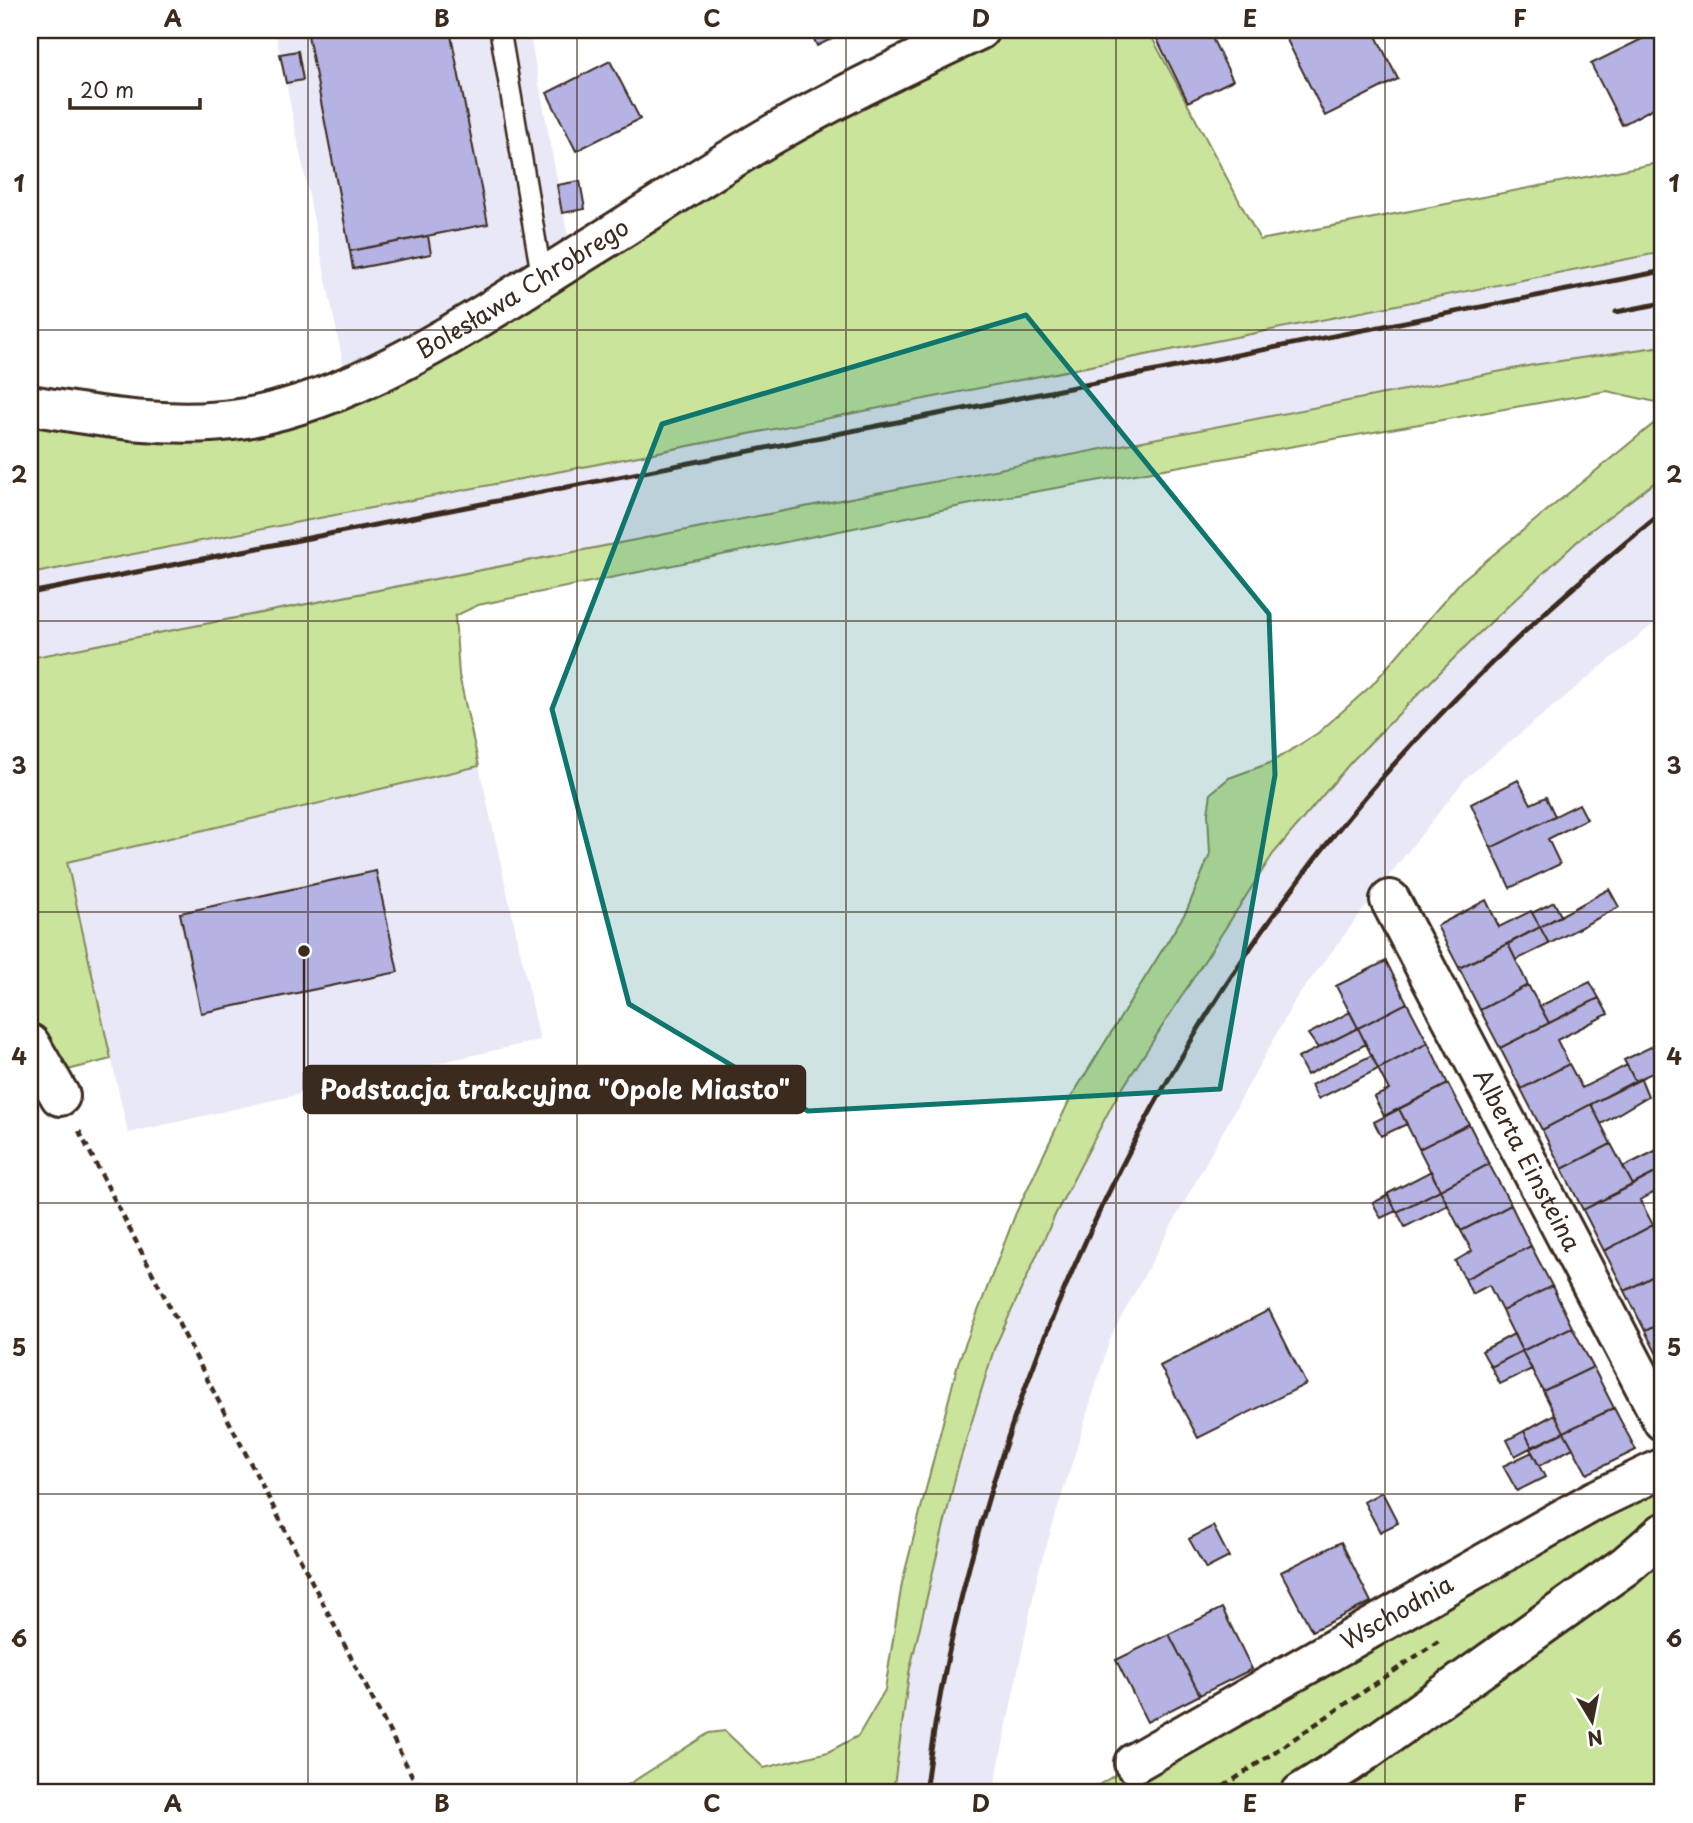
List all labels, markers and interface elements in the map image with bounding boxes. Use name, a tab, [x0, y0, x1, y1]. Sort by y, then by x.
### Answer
text: A	[164, 0, 182, 35]
text: B	[434, 0, 450, 35]
text: C	[703, 0, 721, 35]
text: D	[972, 0, 990, 35]
text: E	[1243, 0, 1257, 35]
text: F	[1513, 0, 1527, 35]
scale bar	[70, 66, 200, 110]
text: 20 m	[80, 73, 134, 105]
text: 1	[14, 165, 25, 200]
text: 1	[1669, 165, 1680, 200]
street label: Bolesława Chrobrego	[409, 208, 635, 367]
text: 2	[11, 456, 27, 491]
text: 2	[1666, 456, 1682, 491]
text: 3	[11, 747, 27, 782]
text: 3	[1666, 747, 1682, 782]
text: 4	[11, 1038, 27, 1073]
text: 4	[1666, 1038, 1682, 1073]
street label: Alberta Einsteina	[1465, 1062, 1591, 1257]
callout: Podstacja trakcyjna "Opole Miasto"	[304, 1066, 805, 1113]
text: Podstacja trakcyjna "Opole Miasto"	[320, 1069, 790, 1108]
text: 5	[12, 1329, 26, 1364]
text: 5	[1667, 1329, 1681, 1364]
street label: Wschodnia	[1333, 1565, 1460, 1658]
text: 6	[11, 1620, 27, 1655]
text: 6	[1666, 1620, 1682, 1655]
north arrow	[1556, 1686, 1626, 1756]
text: N	[1585, 1724, 1605, 1754]
text: A	[164, 1785, 182, 1820]
text: B	[434, 1785, 450, 1820]
text: C	[703, 1785, 721, 1820]
text: D	[972, 1785, 990, 1820]
text: E	[1243, 1785, 1257, 1820]
text: F	[1513, 1785, 1527, 1820]

